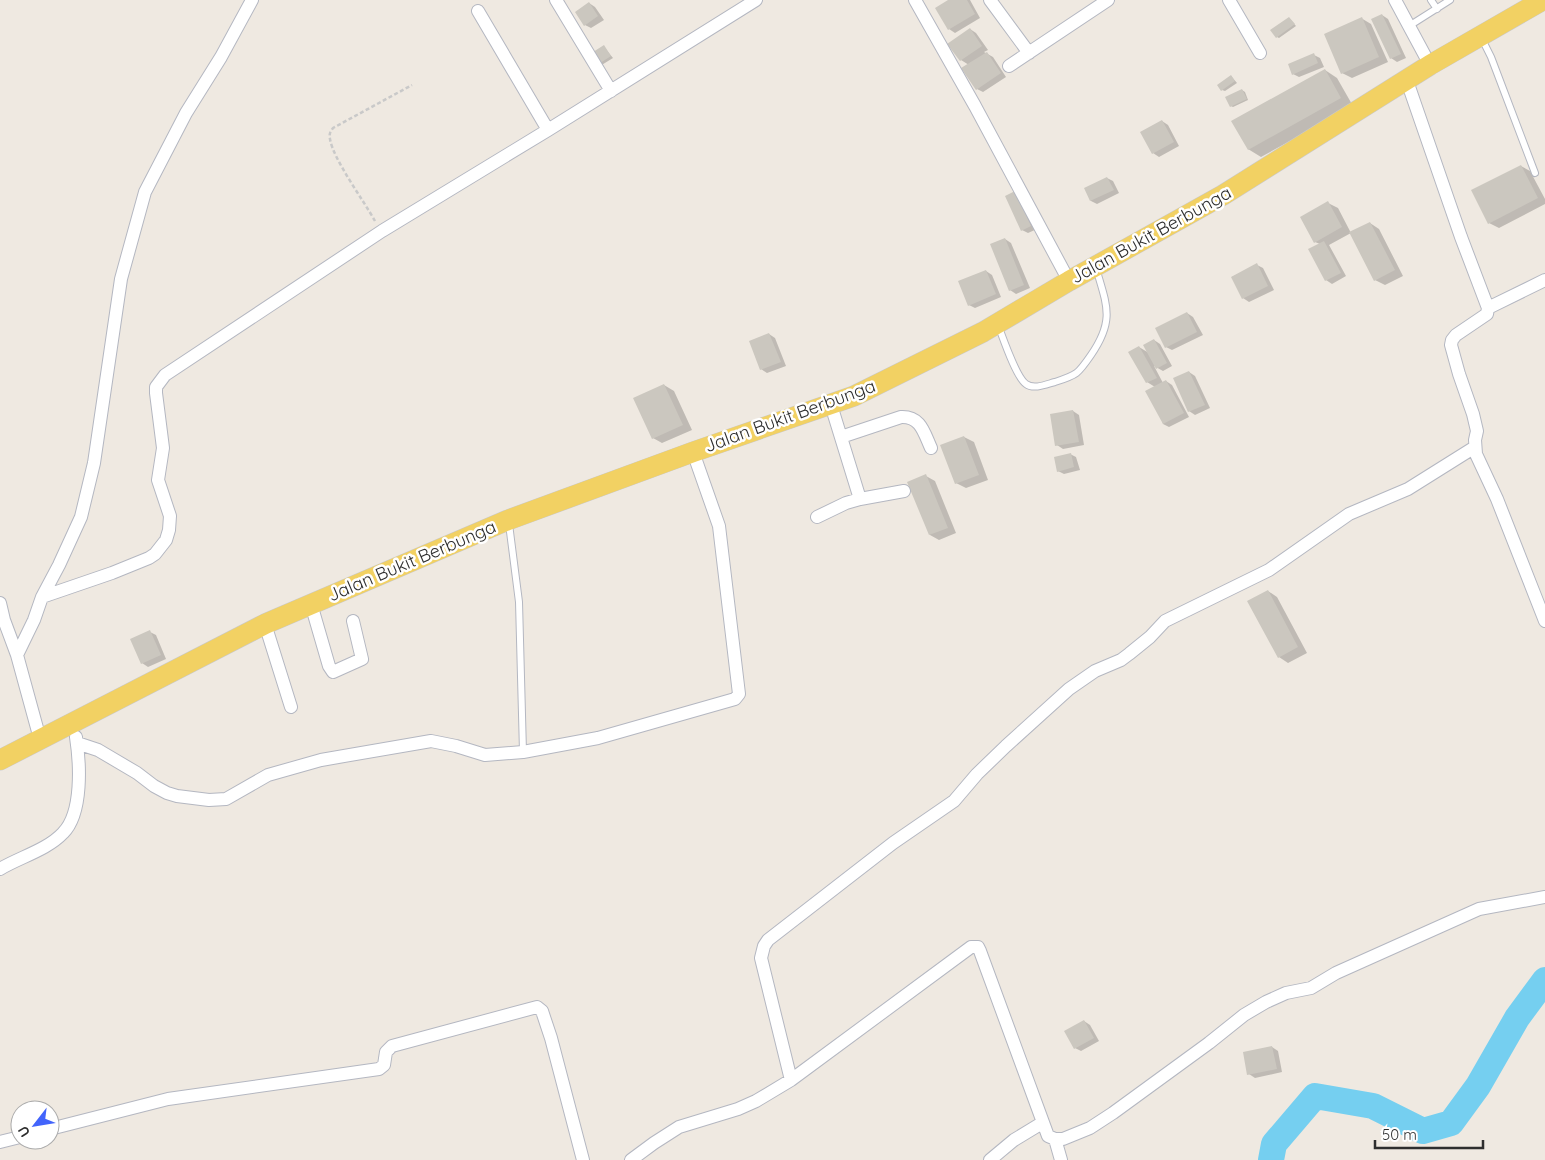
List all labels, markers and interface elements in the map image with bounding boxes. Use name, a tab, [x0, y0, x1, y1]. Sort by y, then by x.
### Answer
street label: Jalan Bukit Berbunga	[1066, 181, 1235, 288]
street label: Jalan Bukit Berbunga	[701, 374, 879, 457]
street label: Jalan Bukit Berbunga	[324, 515, 499, 606]
north arrow	[10, 1100, 60, 1150]
scale bar	[1375, 1118, 1482, 1150]
text: U	[14, 1123, 34, 1141]
text: 50 m	[1382, 1125, 1417, 1144]

